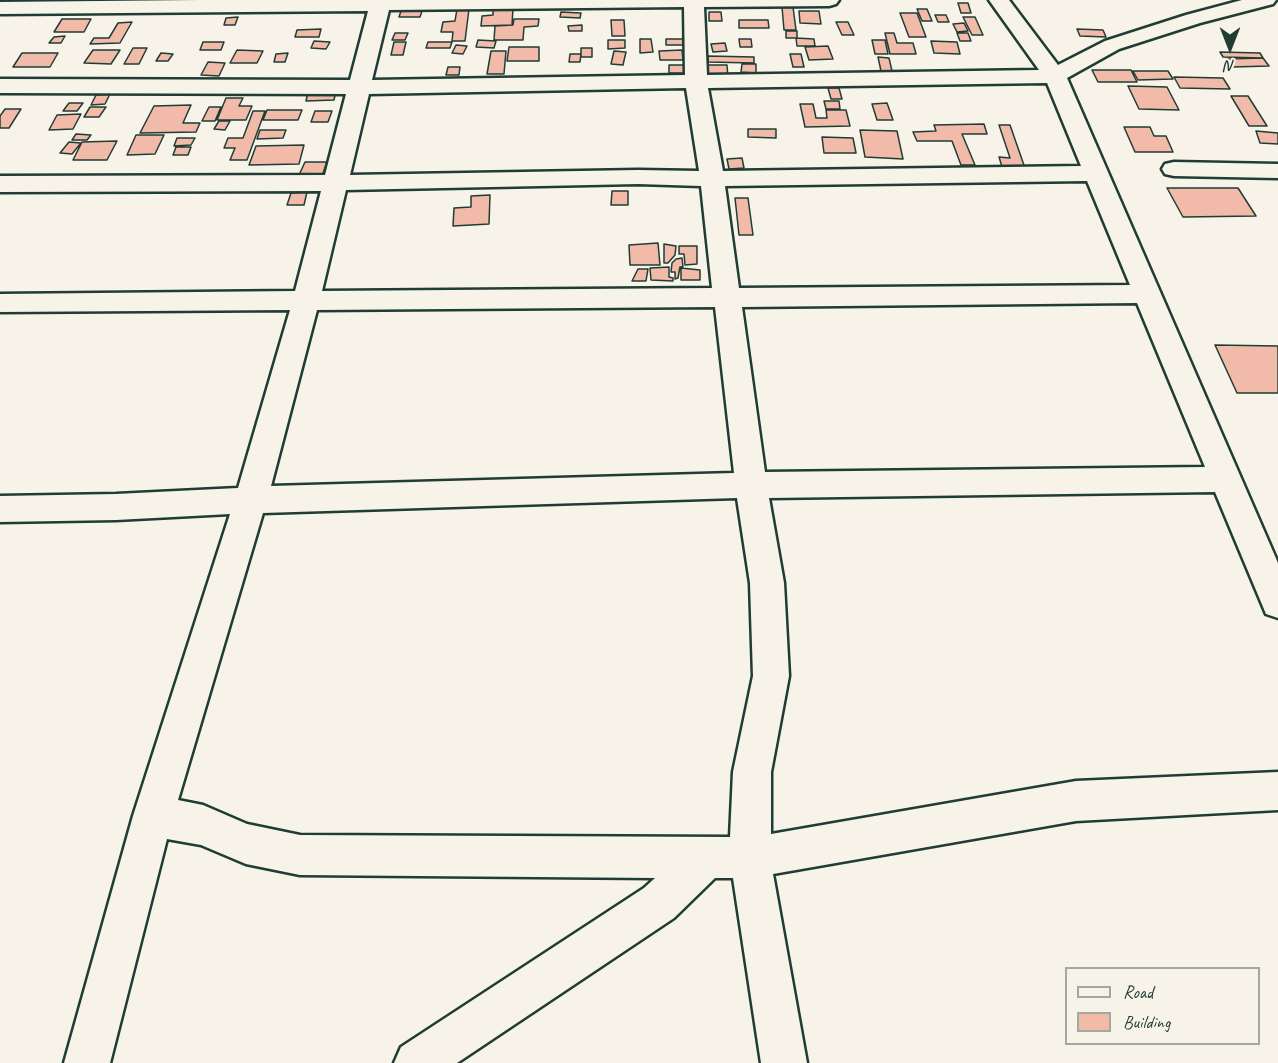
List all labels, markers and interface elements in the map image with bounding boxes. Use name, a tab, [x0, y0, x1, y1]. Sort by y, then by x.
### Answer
north arrow	[1200, 18, 1260, 78]
text: N	[1225, 56, 1235, 76]
legend	[1065, 967, 1260, 1045]
text: Road	[1123, 981, 1153, 1003]
text: Building	[1123, 1011, 1170, 1033]

